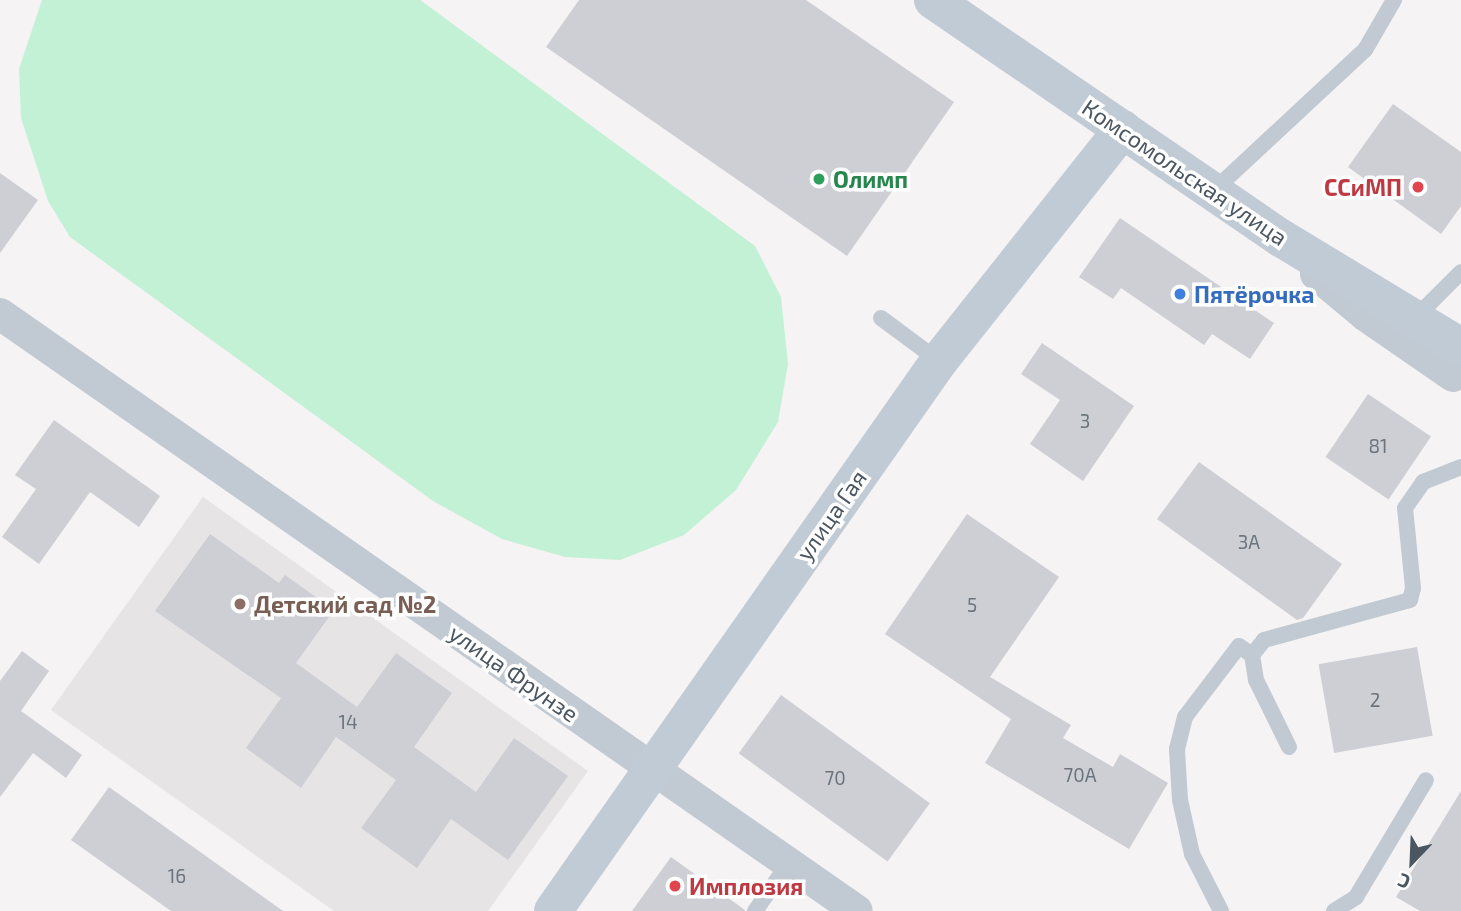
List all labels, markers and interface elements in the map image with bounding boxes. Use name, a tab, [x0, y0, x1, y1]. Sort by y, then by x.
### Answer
street label: Комсомольская улица	[1077, 93, 1293, 251]
place label: Олимп	[833, 165, 908, 193]
marker: Олимп	[811, 171, 827, 187]
place label: ССиМП	[1324, 173, 1402, 201]
marker: ССиМП	[1408, 177, 1428, 197]
place label: Пятёрочка	[1194, 280, 1314, 308]
marker: Пятёрочка	[1172, 286, 1188, 302]
house number: 3	[1080, 410, 1090, 432]
house number: 81	[1368, 435, 1388, 457]
street label: улица Гая	[790, 465, 872, 565]
house number: 3А	[1238, 531, 1260, 553]
place label: Детский сад №2	[254, 590, 436, 618]
house number: 5	[967, 594, 977, 616]
marker: Детский сад №2	[232, 596, 248, 612]
street label: улица Фрунзе	[444, 618, 584, 728]
house number: 2	[1370, 689, 1380, 711]
house number: 14	[338, 711, 358, 733]
house number: 70А	[1063, 764, 1097, 786]
house number: 70	[824, 767, 846, 789]
north arrow	[1377, 827, 1447, 897]
house number: 16	[168, 865, 186, 887]
text: С	[1394, 869, 1413, 895]
place label: Имплозия	[689, 872, 803, 900]
marker: Имплозия	[667, 878, 683, 894]

